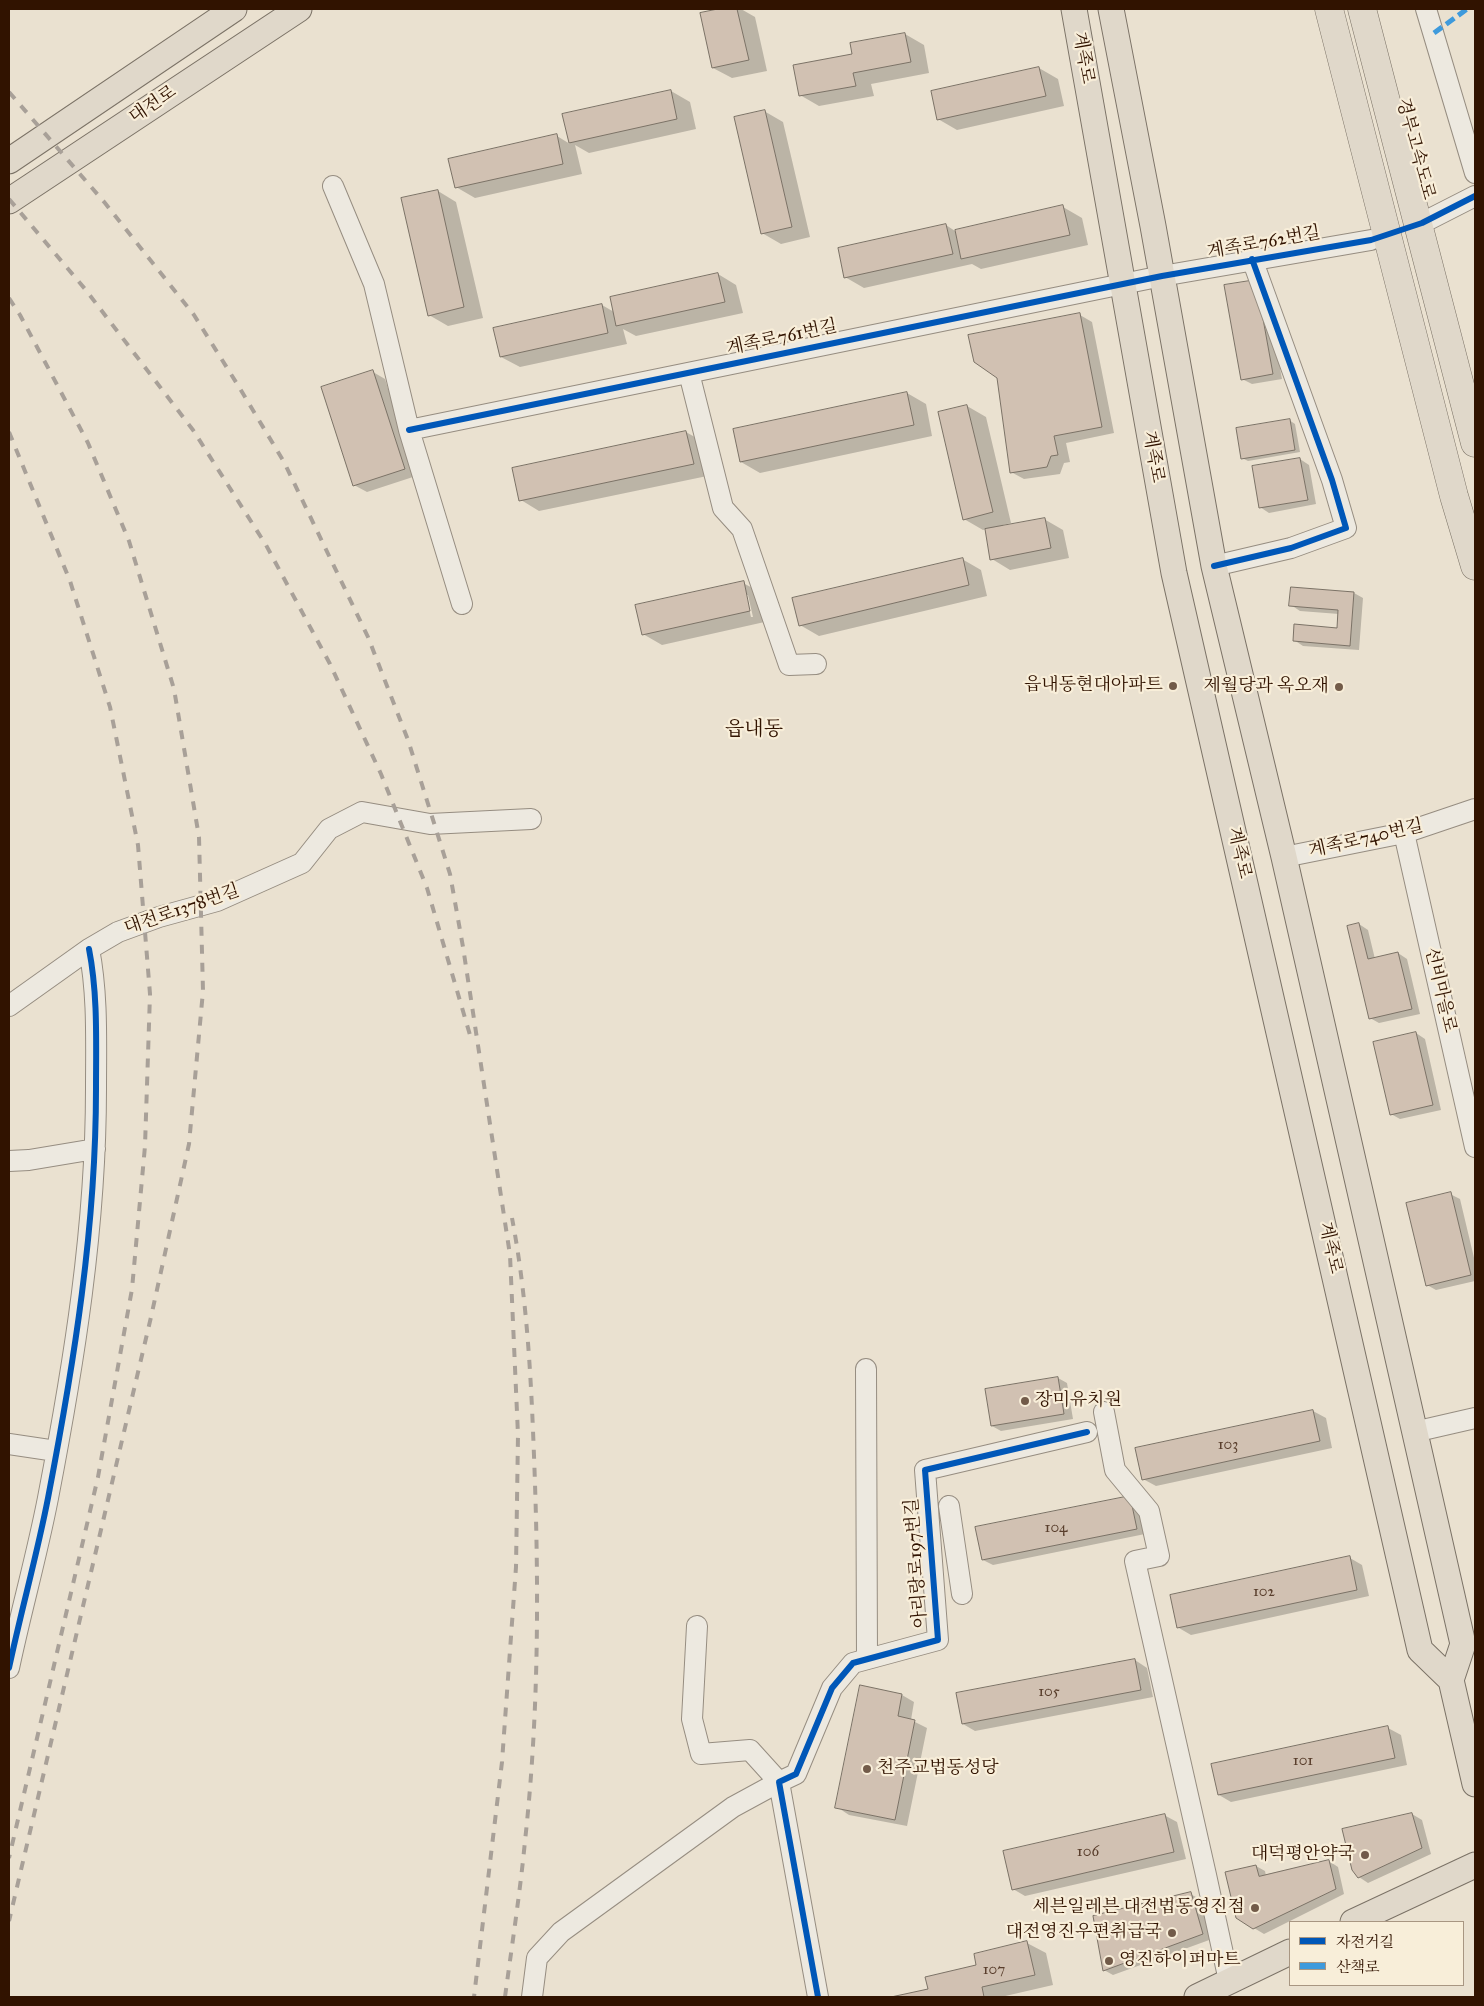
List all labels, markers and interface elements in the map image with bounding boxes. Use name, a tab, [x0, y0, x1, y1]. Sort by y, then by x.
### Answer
street label: 계족로	[1068, 30, 1098, 86]
street label: 대전로	[125, 81, 181, 129]
street label: 경부고속도로	[1391, 96, 1439, 202]
street label: 계족로762번길	[1206, 222, 1322, 264]
street label: 계족로761번길	[725, 316, 839, 360]
street label: 계족로	[1138, 429, 1168, 485]
place label: 읍내동현대아파트	[1024, 675, 1163, 697]
place label: 제월당과 옥오재	[1203, 676, 1329, 698]
marker: 읍내동현대아파트	[1167, 680, 1179, 692]
marker: 제월당과 옥오재	[1333, 681, 1345, 693]
district label: 읍내동	[725, 718, 783, 742]
street label: 계족로740번길	[1307, 815, 1425, 863]
street label: 계족로	[1223, 825, 1255, 881]
street label: 대전로1378번길	[122, 880, 242, 940]
street label: 선비마을로	[1420, 945, 1460, 1035]
street label: 계족로	[1314, 1220, 1346, 1276]
place label: 장미유치원	[1035, 1390, 1122, 1412]
marker: 장미유치원	[1019, 1395, 1031, 1407]
house number: 103	[1218, 1436, 1238, 1454]
street label: 아리랑로197번길	[902, 1497, 932, 1629]
house number: 104	[1045, 1519, 1067, 1537]
house number: 102	[1253, 1583, 1275, 1601]
house number: 105	[1038, 1683, 1060, 1701]
house number: 101	[1293, 1752, 1313, 1770]
place label: 천주교법동성당	[877, 1758, 999, 1780]
marker: 천주교법동성당	[861, 1763, 873, 1775]
house number: 106	[1077, 1843, 1099, 1861]
place label: 대덕평안약국	[1251, 1844, 1355, 1866]
marker: 대덕평안약국	[1359, 1849, 1371, 1861]
place label: 세븐일레븐 대전법동영진점	[1032, 1897, 1245, 1919]
marker: 세븐일레븐 대전법동영진점	[1249, 1902, 1261, 1914]
legend	[1289, 1921, 1464, 1986]
place label: 대전영진우편취급국	[1006, 1922, 1162, 1944]
marker: 대전영진우편취급국	[1166, 1927, 1178, 1939]
text: 자전거길	[1336, 1933, 1394, 1951]
place label: 영진하이퍼마트	[1119, 1950, 1241, 1972]
marker: 영진하이퍼마트	[1103, 1955, 1115, 1967]
text: 산책로	[1336, 1958, 1379, 1976]
house number: 107	[983, 1961, 1005, 1979]

